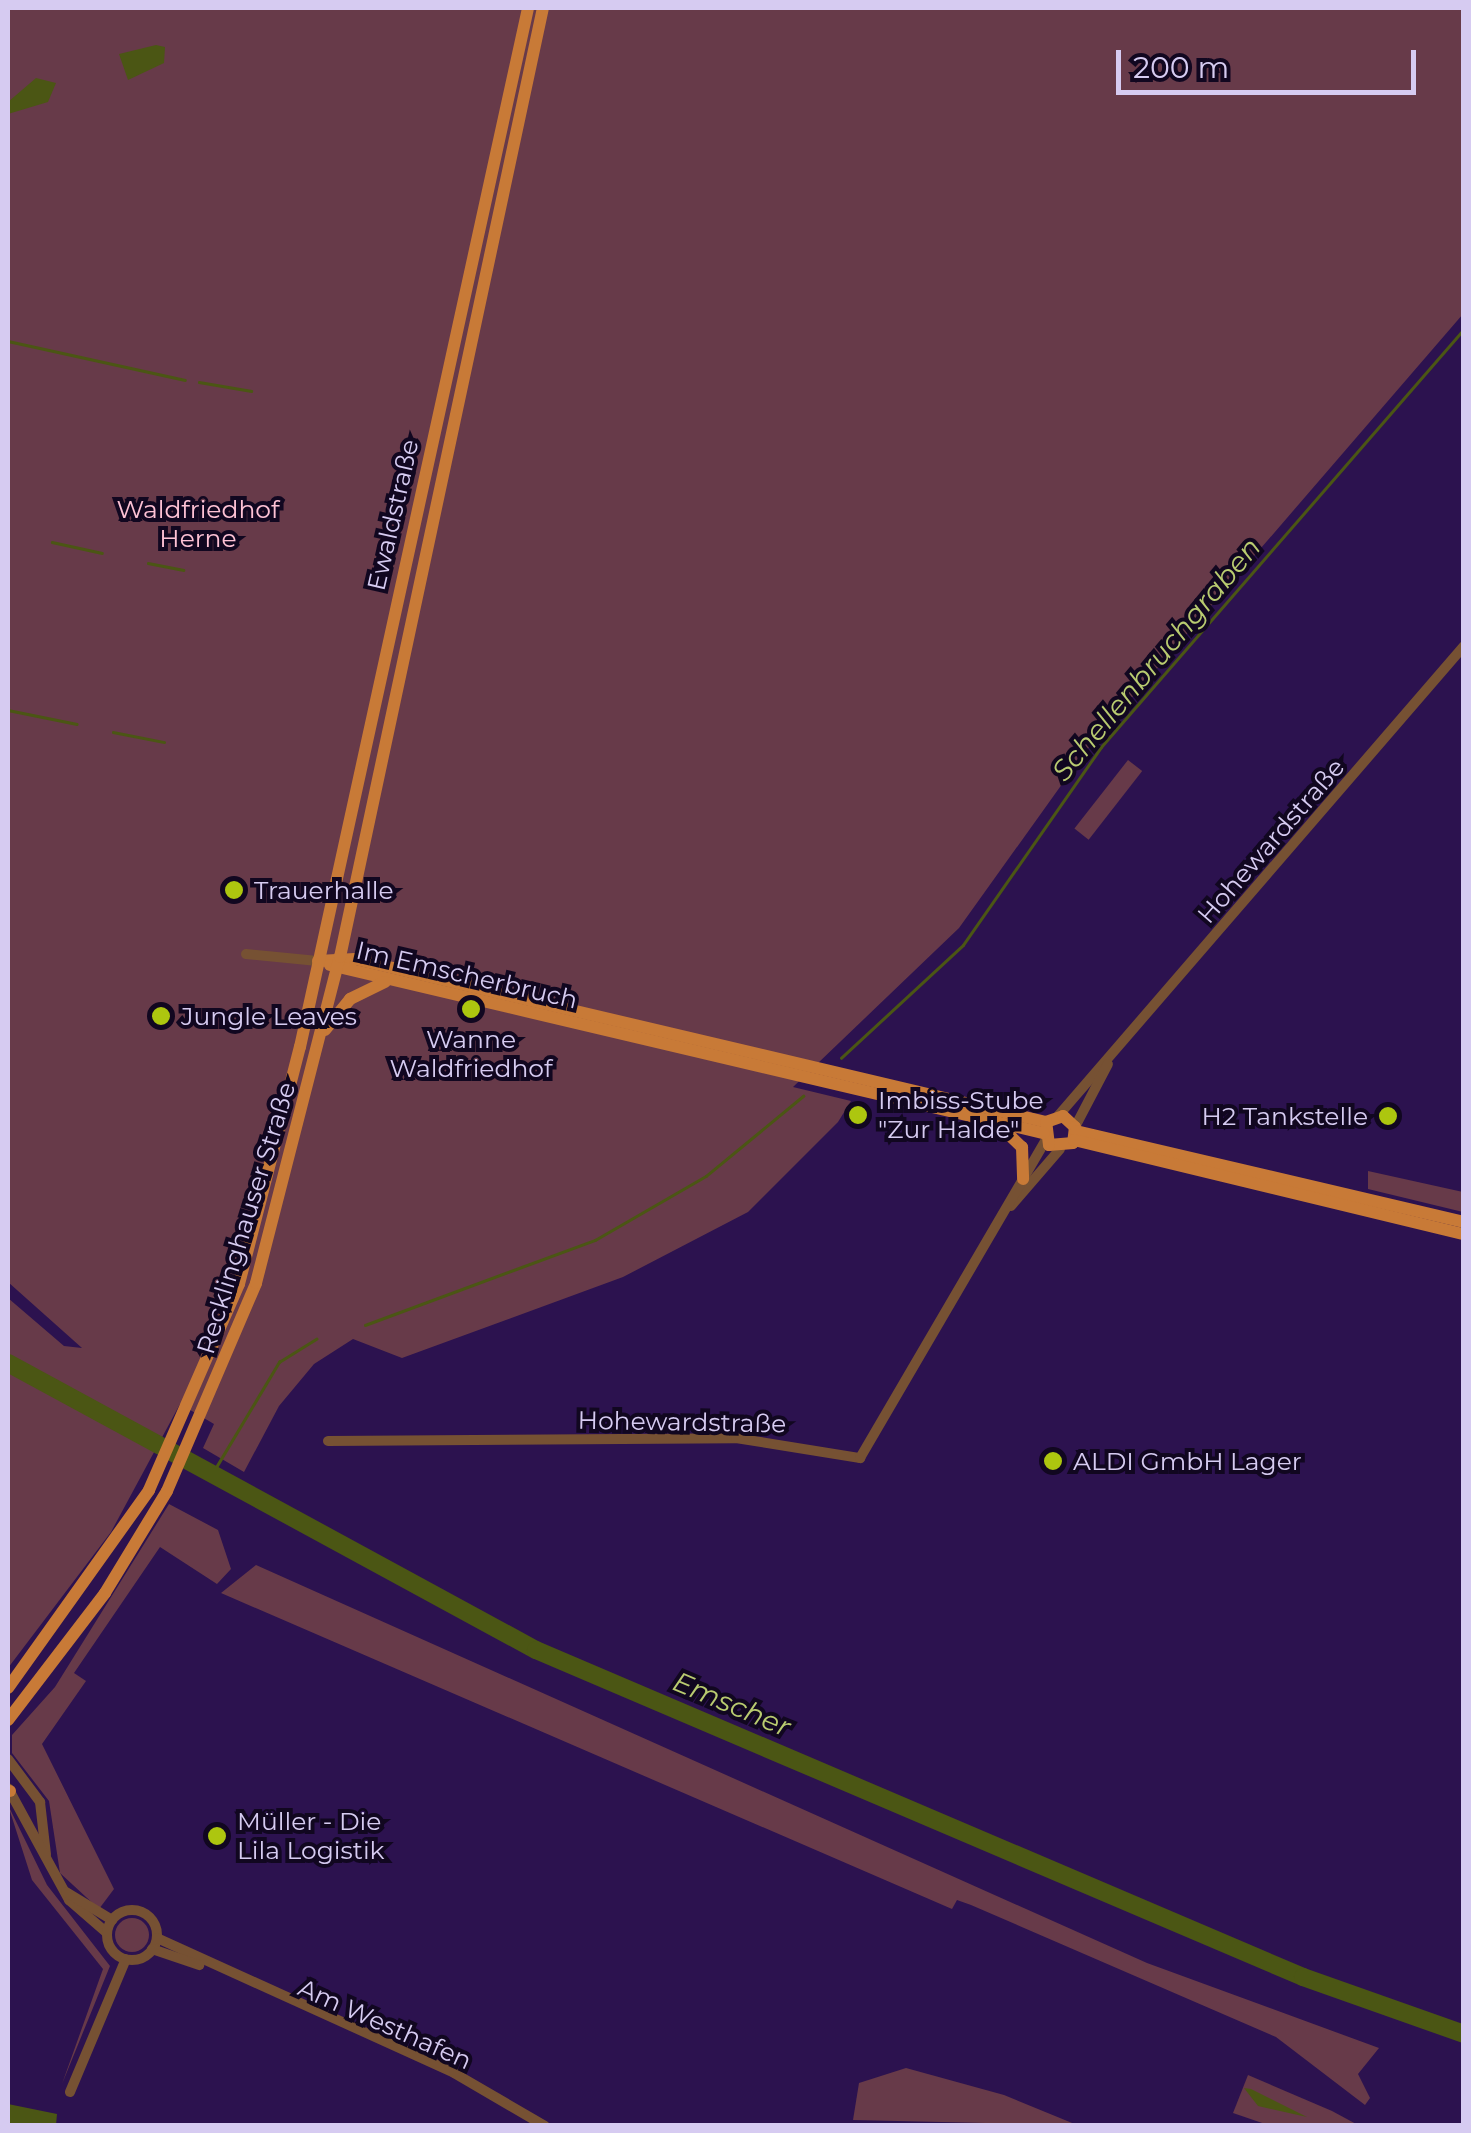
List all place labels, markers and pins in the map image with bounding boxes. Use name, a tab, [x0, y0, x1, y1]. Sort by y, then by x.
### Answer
place label: Trauerhalle	[254, 875, 394, 905]
marker: Trauerhalle	[223, 879, 245, 901]
marker: Wanne Waldfriedhof	[460, 998, 482, 1020]
place label: Jungle Leaves	[181, 1001, 357, 1031]
marker: Jungle Leaves	[150, 1005, 172, 1027]
place label: Wanne Waldfriedhof	[390, 1025, 552, 1084]
place label: Imbiss-Stube "Zur Halde"	[878, 1086, 1044, 1145]
place label: H2 Tankstelle	[1202, 1101, 1368, 1131]
marker: Imbiss-Stube "Zur Halde"	[847, 1104, 869, 1126]
marker: H2 Tankstelle	[1377, 1105, 1399, 1127]
place label: ALDI GmbH Lager	[1073, 1446, 1302, 1476]
marker: ALDI GmbH Lager	[1042, 1450, 1064, 1472]
place label: Müller - Die Lila Logistik	[237, 1807, 385, 1866]
marker: Müller - Die Lila Logistik	[206, 1825, 228, 1847]

